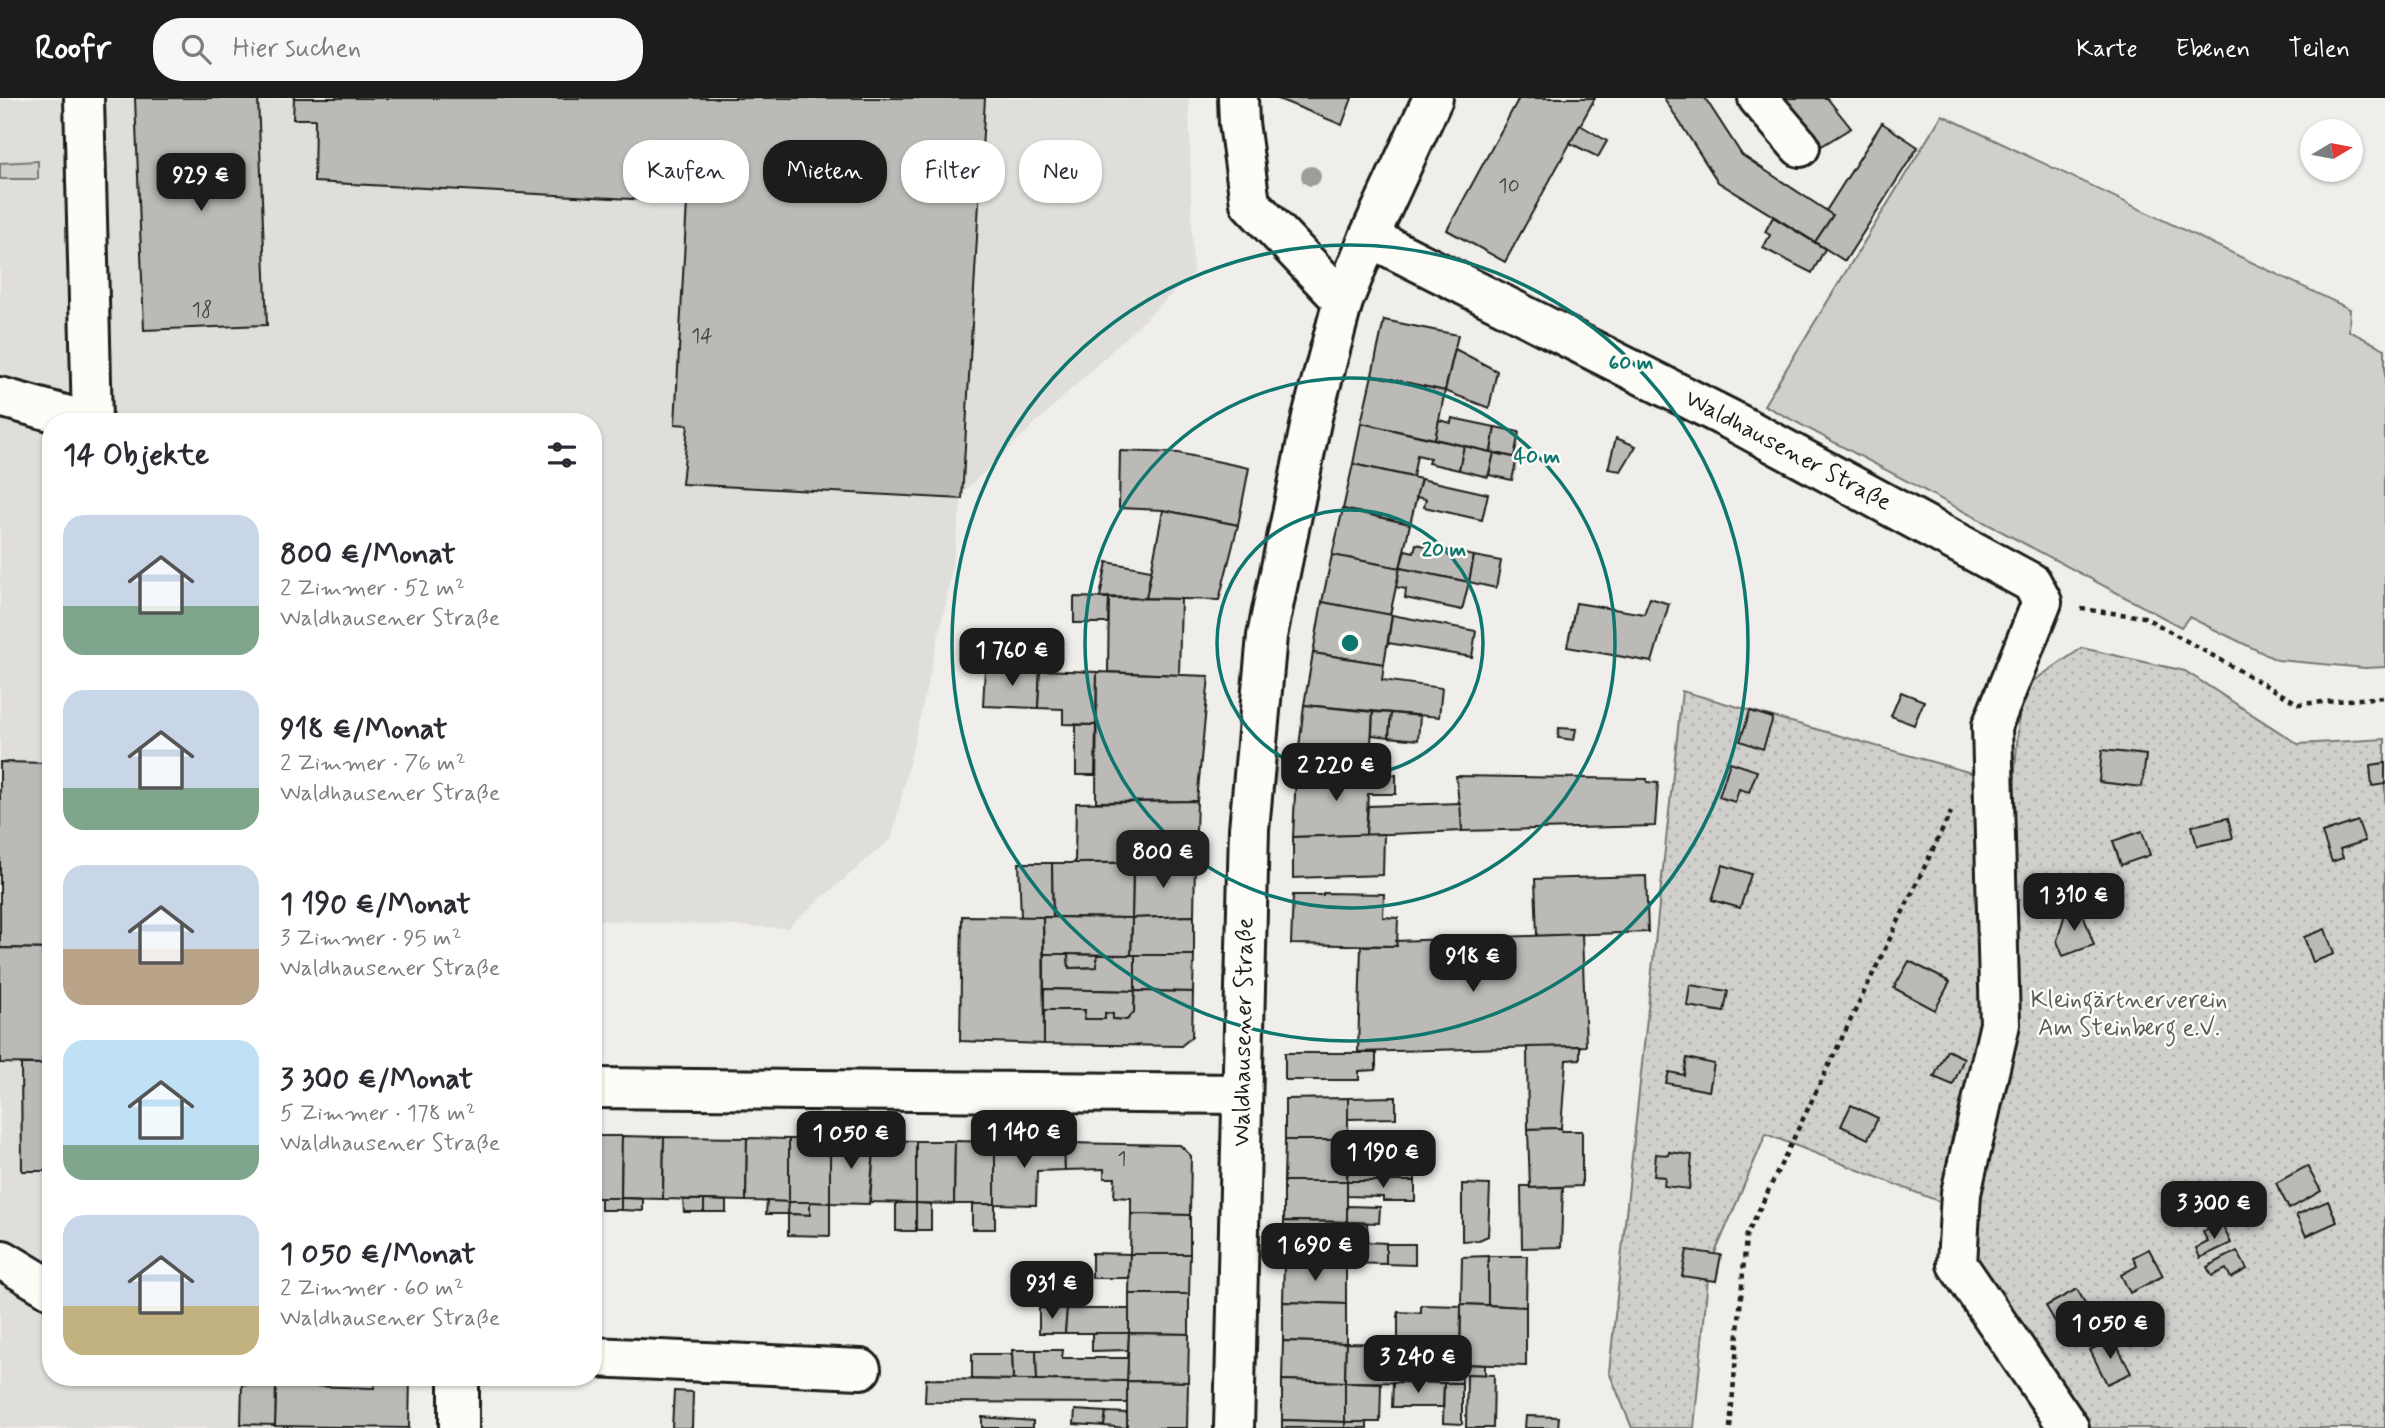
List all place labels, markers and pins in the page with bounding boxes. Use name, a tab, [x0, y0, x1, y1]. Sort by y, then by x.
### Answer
pin: 929 €	[152, 153, 250, 213]
pin: 1 760 €	[947, 628, 1077, 688]
centre of rings	[1338, 631, 1362, 655]
pin: 2 220 €	[1271, 744, 1401, 803]
pin: 800 €	[1114, 830, 1212, 890]
pin: 1 310 €	[2009, 874, 2139, 933]
pin: 918 €	[1424, 934, 1522, 994]
pin: 1 140 €	[959, 1110, 1089, 1170]
pin: 1 050 €	[786, 1112, 916, 1171]
pin: 1 190 €	[1318, 1130, 1448, 1190]
pin: 3 300 €	[2149, 1182, 2279, 1241]
pin: 1 690 €	[1250, 1224, 1380, 1283]
pin: 931 €	[1003, 1262, 1101, 1321]
pin: 1 050 €	[2045, 1302, 2175, 1361]
pin: 3 240 €	[1353, 1336, 1483, 1395]

